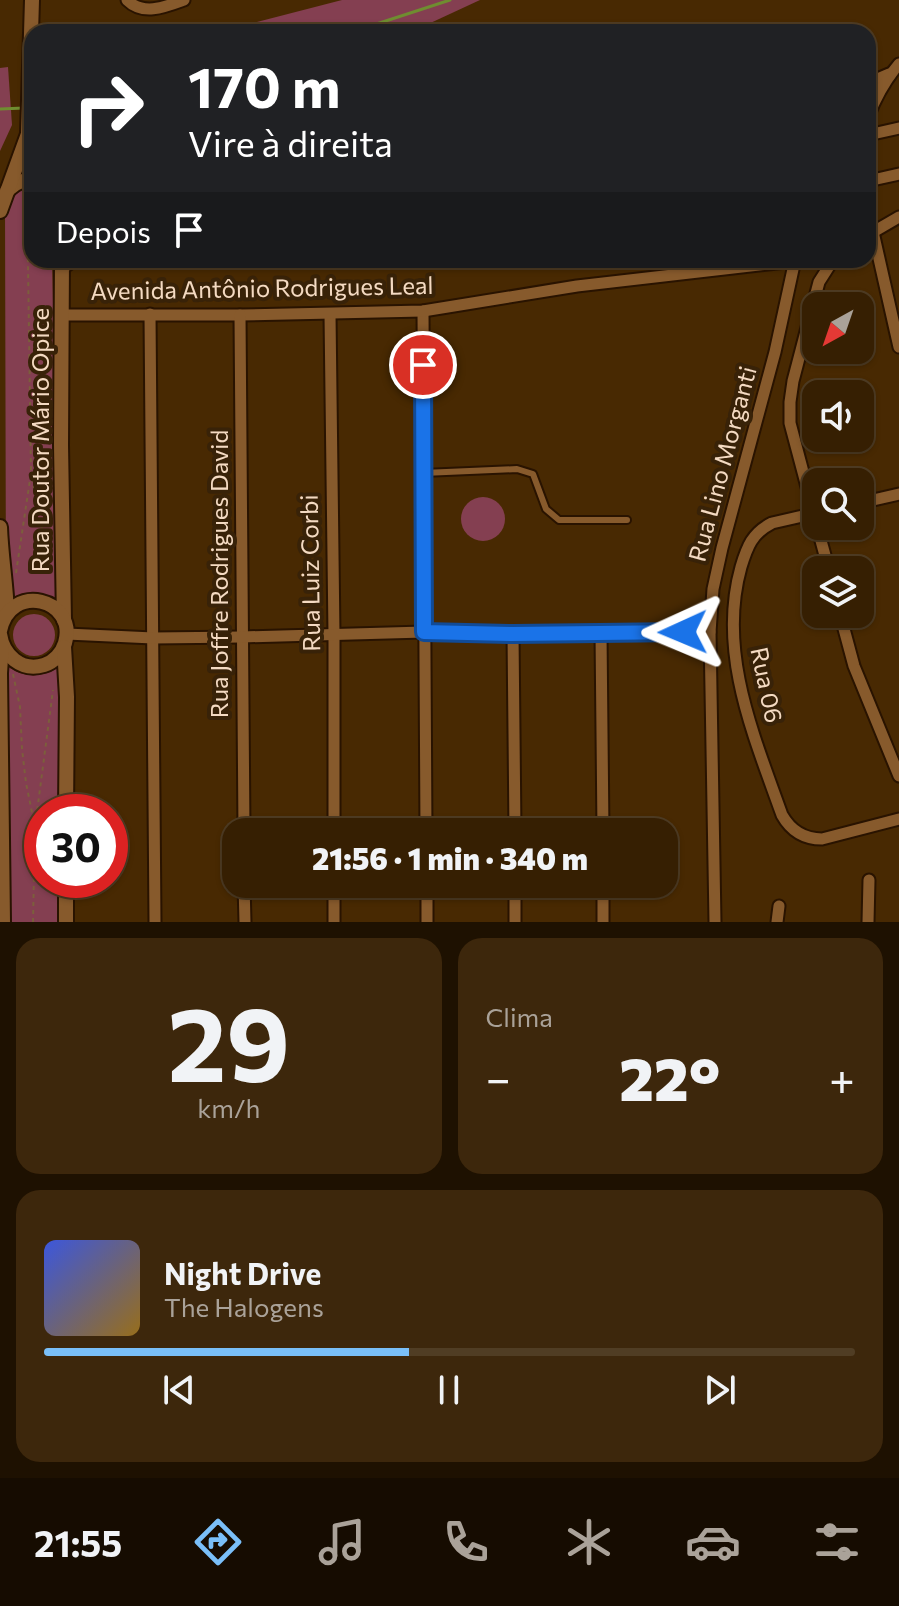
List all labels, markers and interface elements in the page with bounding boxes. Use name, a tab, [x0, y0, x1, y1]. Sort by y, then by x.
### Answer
text: 170 m	[188, 51, 341, 120]
icon: right	[56, 56, 160, 160]
text: Vire à direita	[188, 120, 393, 164]
icon: arrive	[167, 208, 211, 252]
text: Depois	[56, 212, 151, 249]
street label: Avenida Antônio Rodrigues Leal	[90, 270, 434, 305]
north arrow	[802, 292, 874, 364]
map controls	[802, 292, 874, 628]
street label: Rua Doutor Mário Opice	[25, 308, 54, 572]
pin	[389, 331, 457, 399]
icon: arrive	[401, 343, 445, 387]
street label: Rua Lino Morganti	[682, 363, 762, 564]
button: sound	[802, 380, 874, 452]
street label: Rua Joffre Rodrigues David	[204, 430, 233, 718]
button: search	[802, 468, 874, 540]
street label: Rua Luiz Corbi	[294, 494, 325, 652]
button: layers	[802, 556, 874, 628]
position arrow	[641, 590, 725, 674]
street label: Rua 06	[745, 644, 790, 725]
speed limit sign: 30	[24, 794, 128, 898]
text: 21:56 · 1 min · 340 m	[312, 839, 588, 876]
text: 29	[167, 976, 290, 1103]
text: Clima	[486, 1001, 553, 1032]
text: 22°	[619, 1040, 720, 1113]
text: −	[486, 1050, 511, 1104]
text: +	[829, 1050, 855, 1104]
text: km/h	[197, 1092, 260, 1123]
text: Night Drive	[164, 1254, 321, 1291]
text: The Halogens	[164, 1291, 324, 1322]
icon: previous	[157, 1368, 201, 1412]
icon: pause	[427, 1368, 471, 1412]
icon: next	[698, 1368, 742, 1412]
icon: directions	[190, 1514, 246, 1570]
icon: music	[314, 1514, 370, 1570]
icon: phone	[438, 1514, 494, 1570]
icon: climate	[561, 1514, 617, 1570]
icon: car	[685, 1514, 741, 1570]
icon: filters	[809, 1514, 865, 1570]
text: 21:55	[34, 1520, 122, 1564]

